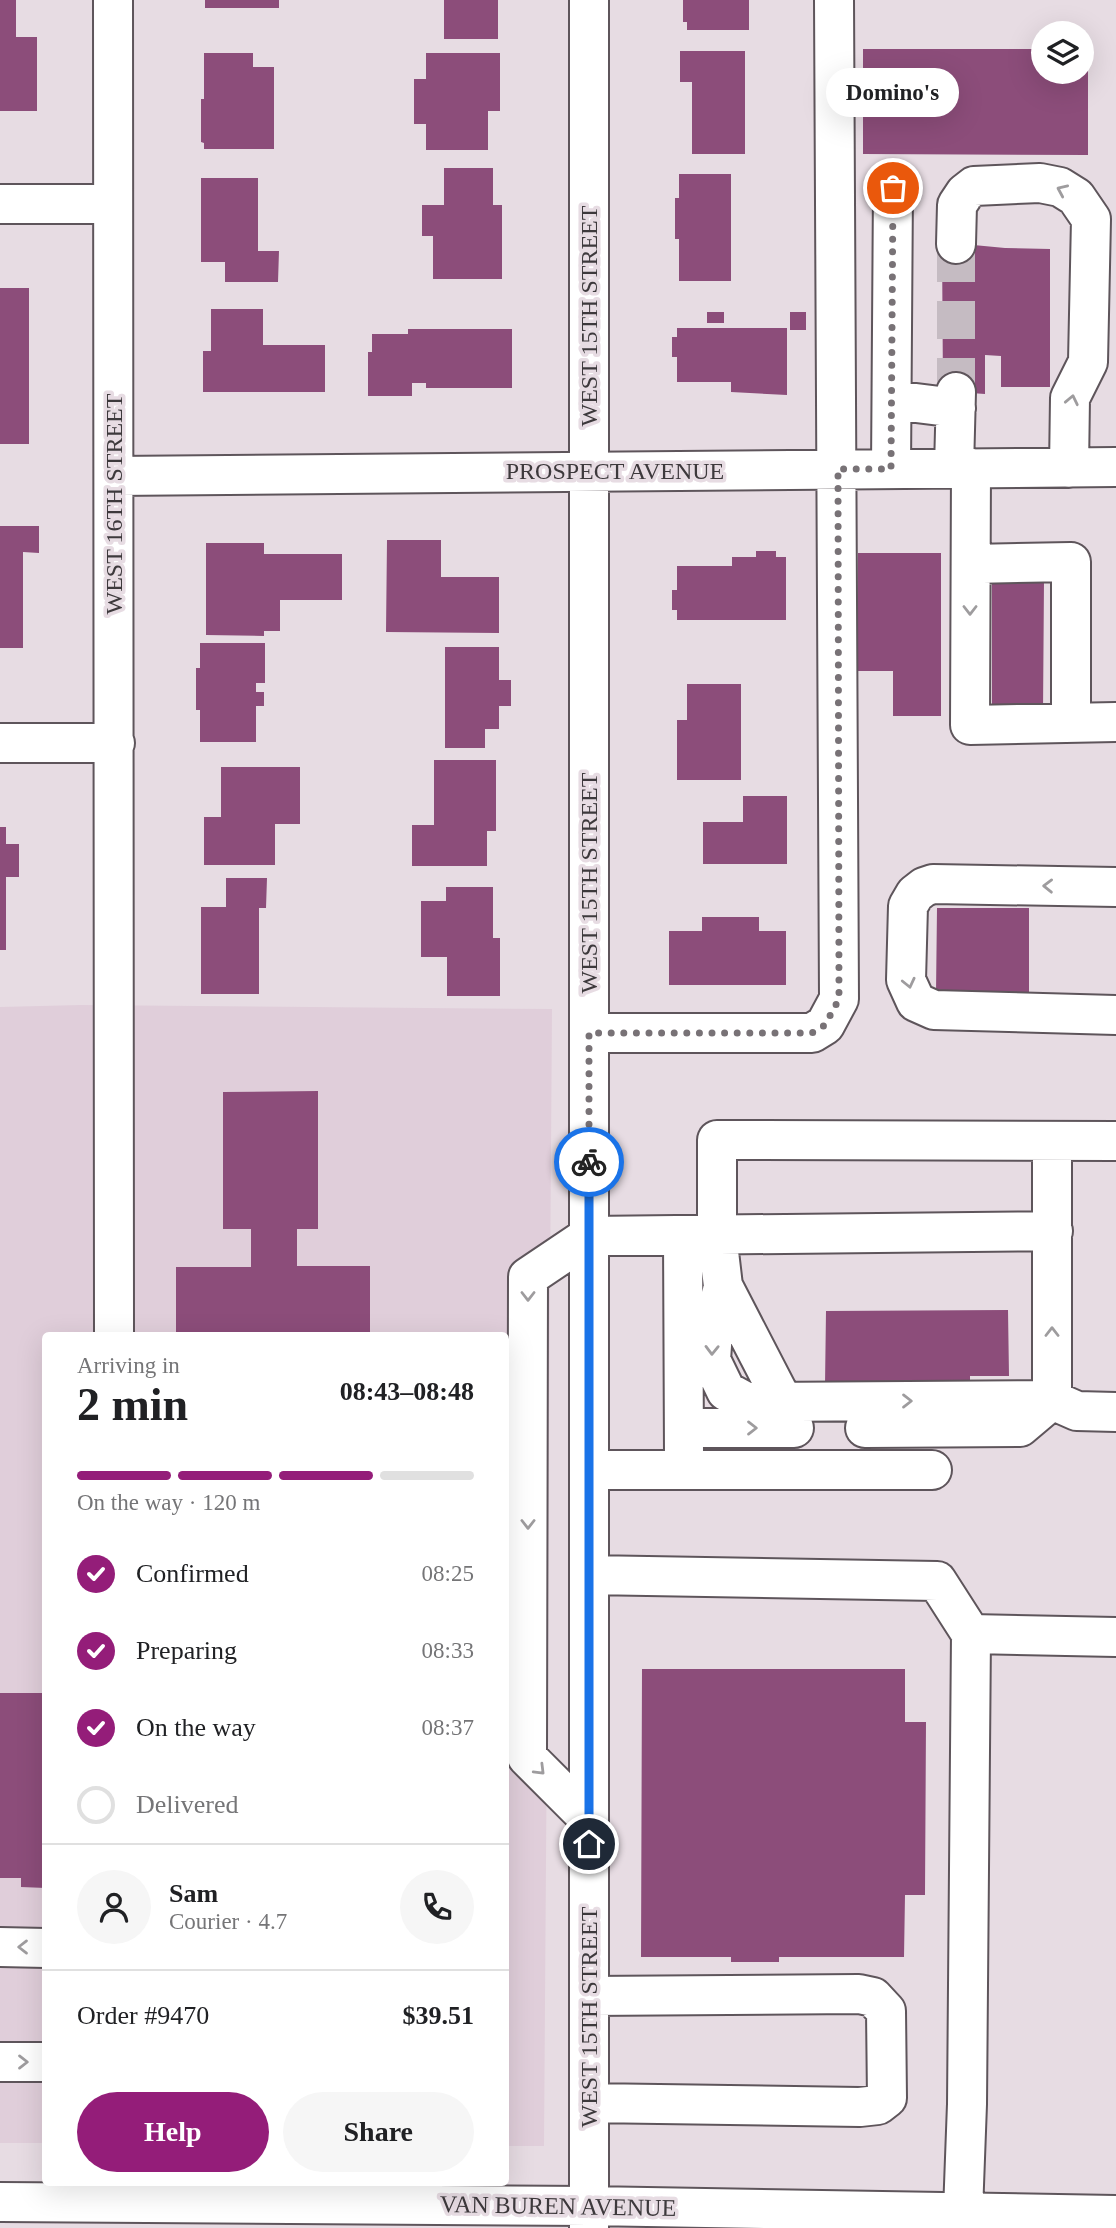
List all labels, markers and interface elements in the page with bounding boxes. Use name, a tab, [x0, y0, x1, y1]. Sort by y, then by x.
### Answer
map controls	[1031, 21, 1094, 84]
button: layers	[1031, 21, 1094, 84]
callout: Domino's	[826, 69, 959, 118]
text: Domino's	[846, 80, 939, 105]
pin	[863, 158, 923, 218]
icon: bag	[874, 169, 912, 207]
one-way arrow	[1057, 184, 1069, 198]
street label: WEST 15TH STREET	[576, 205, 602, 426]
street label: WEST 16TH STREET	[101, 393, 127, 614]
one-way arrow	[1064, 395, 1079, 407]
street label: PROSPECT AVENUE	[506, 458, 724, 484]
one-way arrow	[962, 605, 978, 616]
street label: WEST 15TH STREET	[576, 772, 602, 993]
one-way arrow	[1042, 878, 1053, 893]
one-way arrow	[900, 977, 915, 989]
courier	[554, 1127, 624, 1197]
icon: bike	[570, 1143, 608, 1181]
one-way arrow	[520, 1292, 536, 1302]
one-way arrow	[1045, 1326, 1060, 1337]
one-way arrow	[704, 1345, 720, 1356]
text: Arriving in	[77, 1353, 180, 1378]
text: 08:43–08:48	[340, 1377, 474, 1406]
text: 2 min	[77, 1379, 188, 1430]
one-way arrow	[902, 1393, 912, 1409]
one-way arrow	[748, 1420, 758, 1436]
text: On the way · 120 m	[77, 1490, 260, 1515]
one-way arrow	[520, 1519, 536, 1530]
icon: check	[77, 1555, 115, 1593]
text: Confirmed	[136, 1559, 249, 1588]
text: 08:25	[422, 1561, 474, 1586]
icon: check	[77, 1632, 115, 1670]
text: Preparing	[136, 1636, 237, 1665]
text: 08:33	[422, 1638, 474, 1663]
icon: check	[77, 1709, 115, 1747]
text: On the way	[136, 1713, 256, 1742]
text: 08:37	[422, 1715, 474, 1740]
one-way arrow	[532, 1762, 545, 1775]
text: Delivered	[136, 1790, 239, 1819]
pin	[559, 1814, 619, 1874]
icon: home	[570, 1825, 608, 1863]
button: person	[77, 1870, 151, 1944]
button: phone	[400, 1870, 474, 1944]
text: Sam	[169, 1879, 218, 1908]
street label: WEST 15TH STREET	[576, 1906, 602, 2127]
text: Courier · 4.7	[169, 1909, 287, 1934]
one-way arrow	[17, 1940, 28, 1955]
text: Order #9470	[77, 2001, 209, 2030]
text: $39.51	[403, 2001, 474, 2030]
one-way arrow	[18, 2054, 29, 2070]
button: Help	[77, 2092, 269, 2172]
button: Share	[283, 2092, 474, 2172]
street label: VAN BUREN AVENUE	[440, 2191, 676, 2221]

